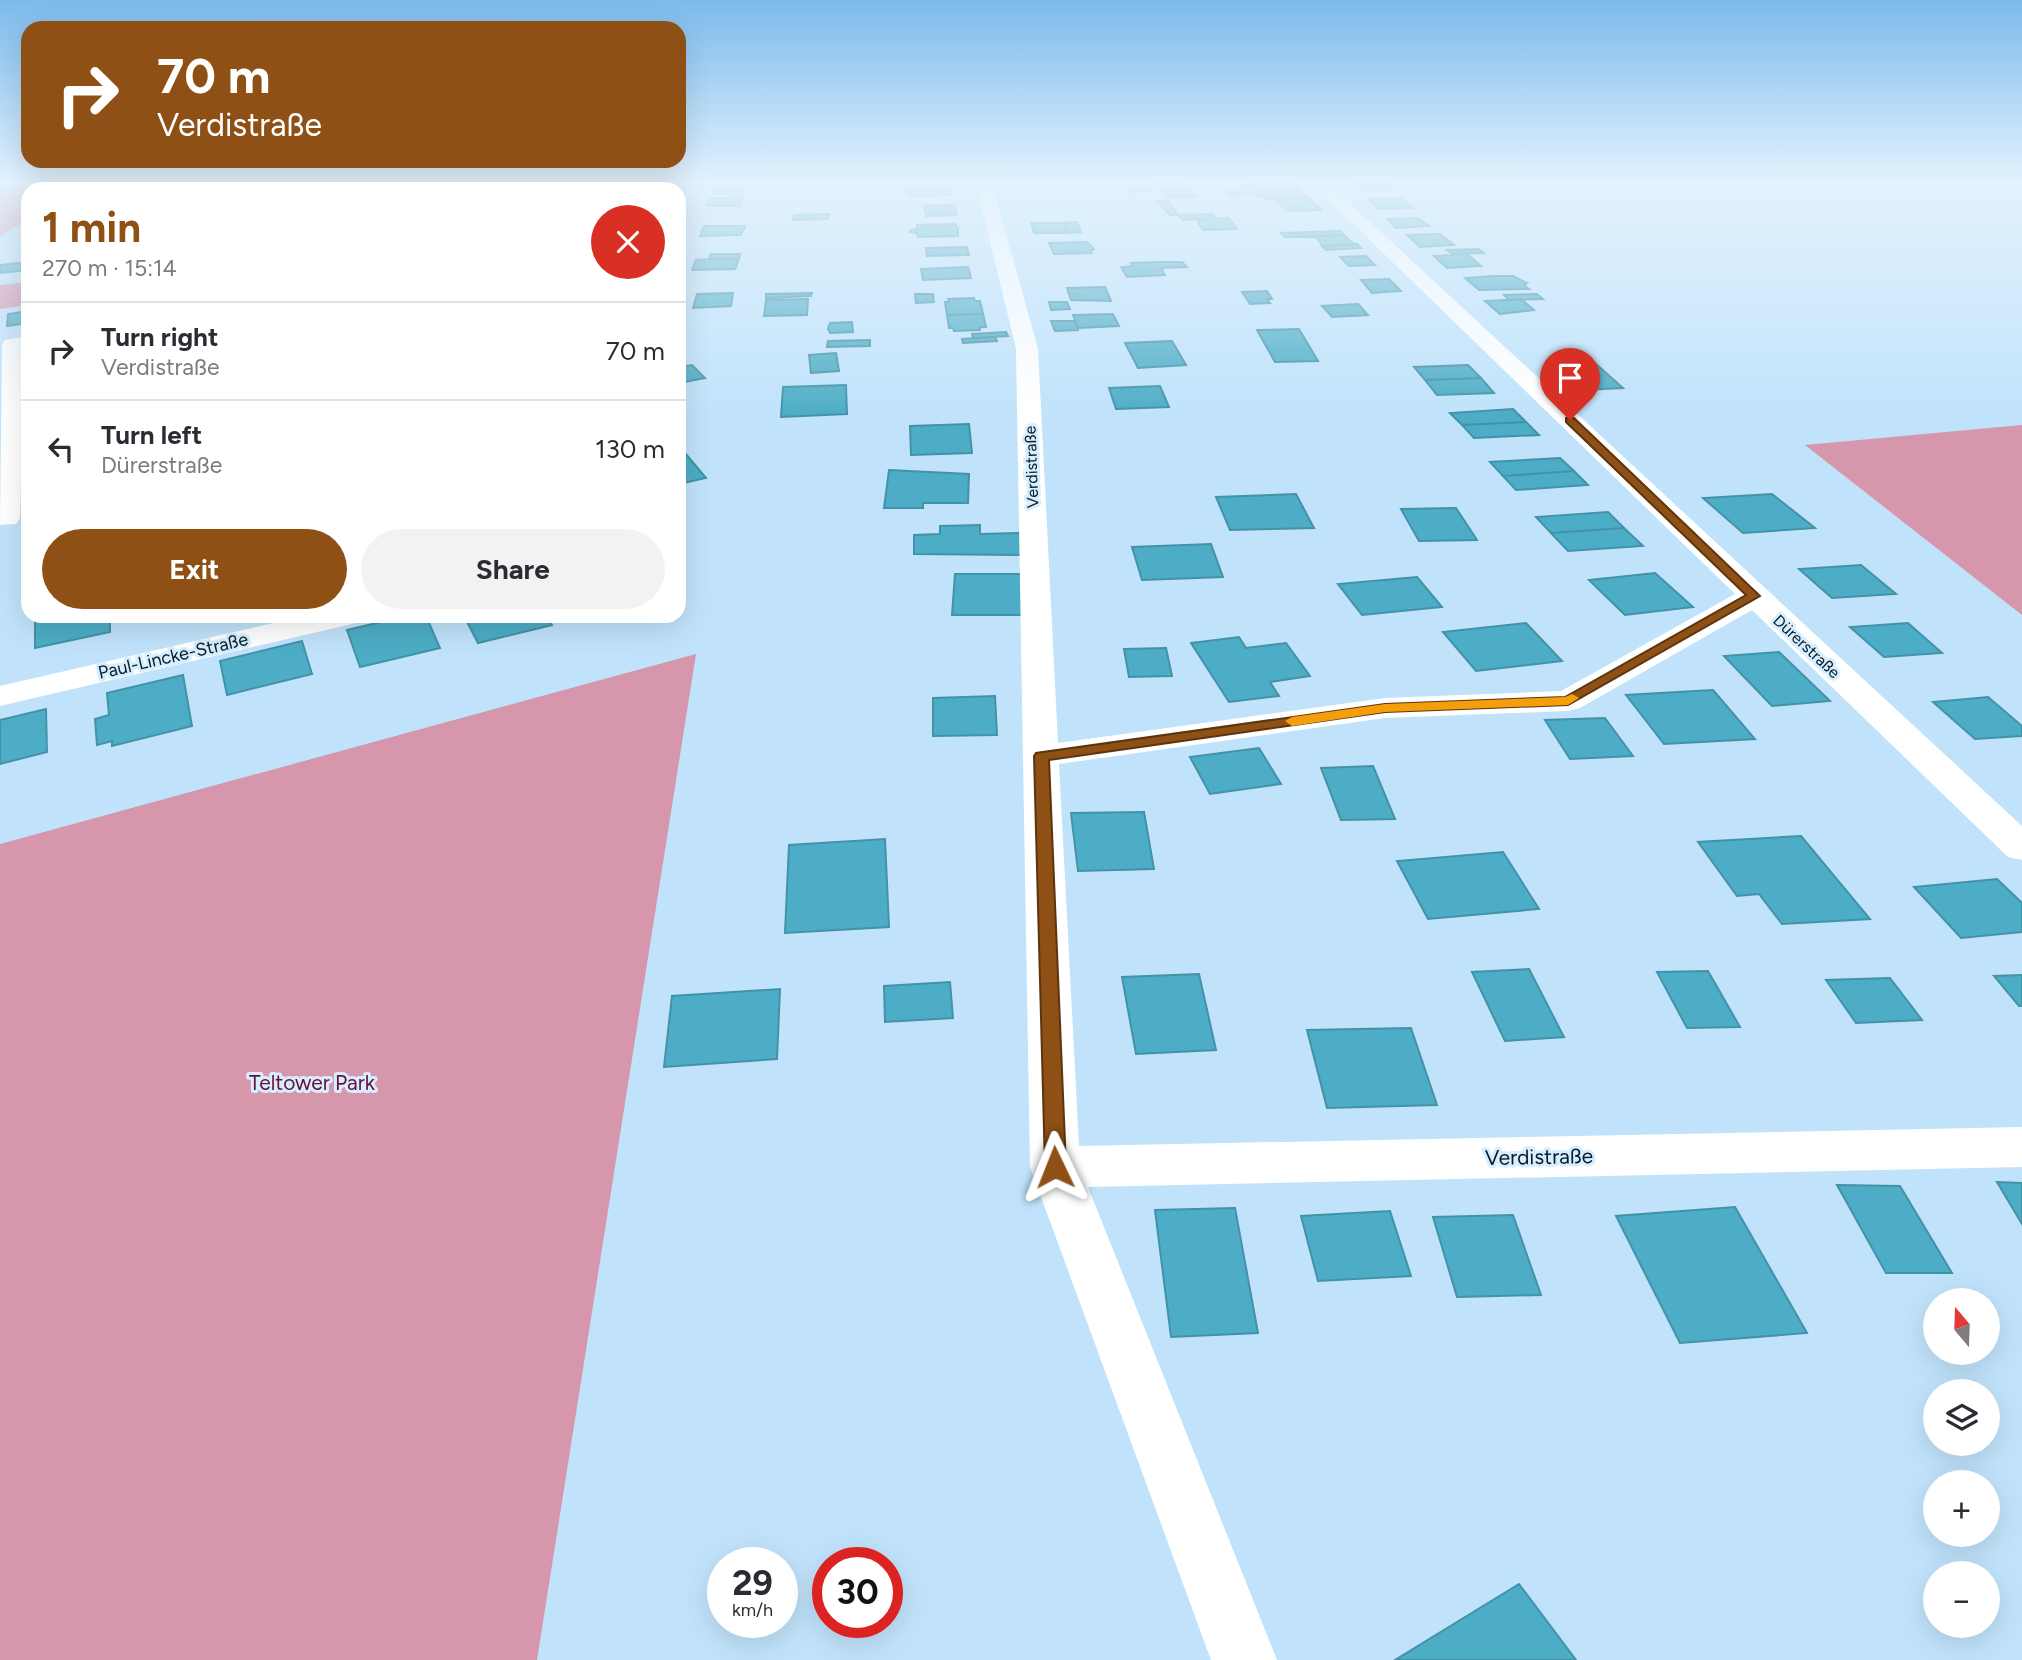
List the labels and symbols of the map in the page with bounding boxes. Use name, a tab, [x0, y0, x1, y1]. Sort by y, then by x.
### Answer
pin	[1540, 348, 1600, 420]
street label: Verdistraße	[1021, 425, 1042, 509]
street label: Dürerstraße	[1769, 611, 1844, 682]
street label: Paul-Lincke-Straße	[96, 628, 250, 684]
park label: Teltower Park	[249, 1070, 376, 1095]
position arrow	[1018, 1130, 1092, 1204]
street label: Verdistraße	[1485, 1143, 1593, 1170]
north arrow	[1923, 1288, 2000, 1365]
speed limit sign: 30	[812, 1547, 903, 1638]

